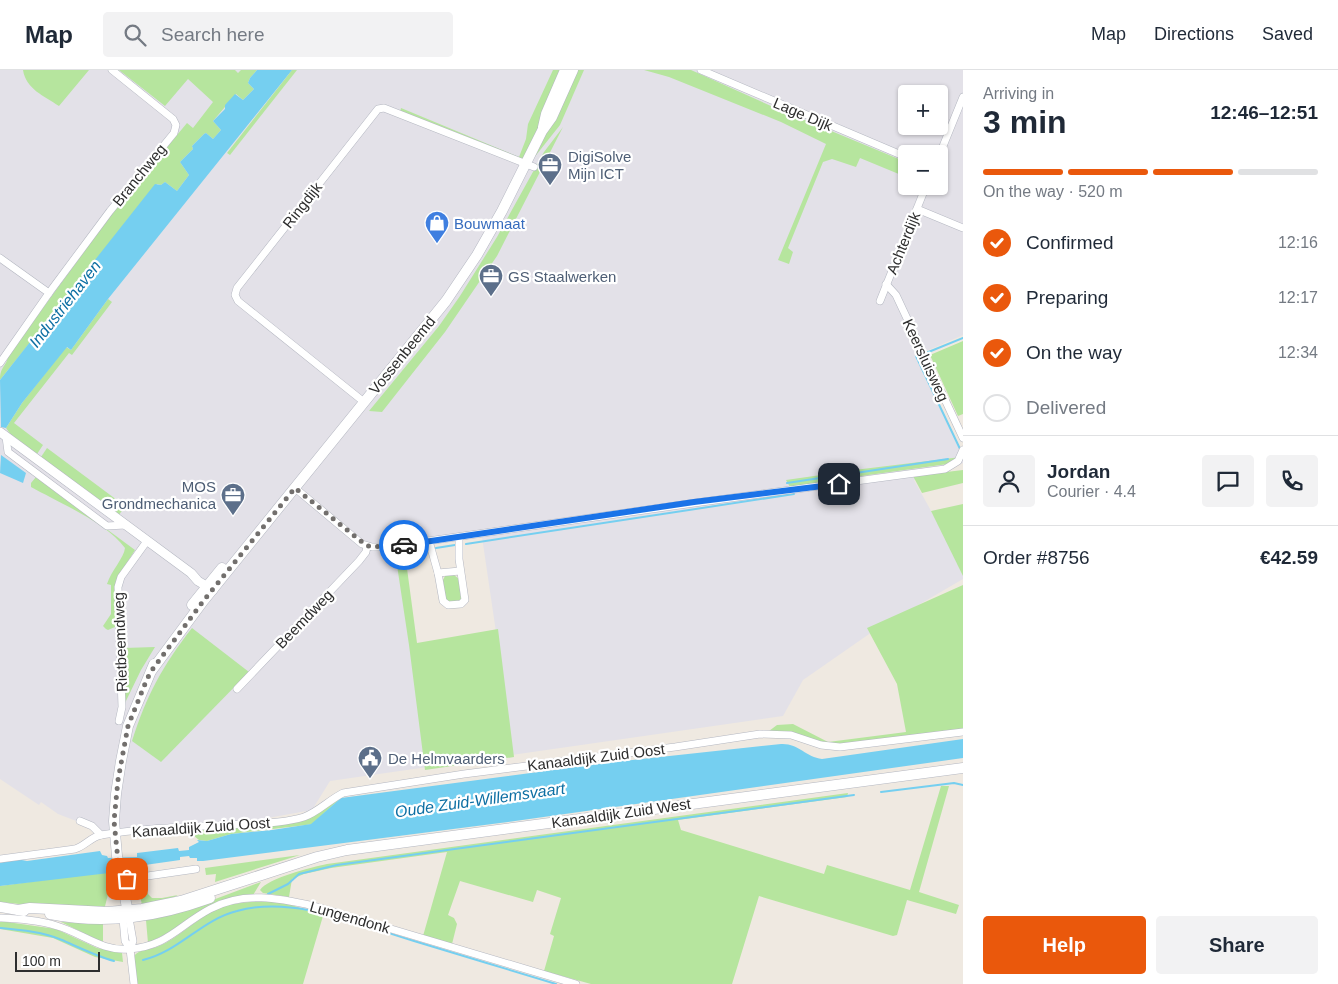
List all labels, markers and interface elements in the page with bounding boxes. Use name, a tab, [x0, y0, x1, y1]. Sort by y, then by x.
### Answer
search box	[103, 12, 453, 57]
text: Map	[25, 21, 73, 48]
icon: search	[121, 21, 149, 49]
text: Search here	[161, 24, 265, 45]
text: Map	[1091, 24, 1126, 44]
text: Directions	[1154, 24, 1234, 44]
text: Saved	[1262, 24, 1313, 44]
map controls	[898, 85, 948, 195]
button: +	[898, 85, 948, 135]
text: Arriving in	[983, 85, 1054, 102]
street label: Lage Dijk	[771, 94, 836, 134]
text: 12:46–12:51	[1210, 102, 1318, 123]
text: 3 min	[983, 104, 1067, 140]
street label: Branchweg	[109, 140, 169, 210]
button: −	[898, 145, 948, 195]
place label: DigiSolve Mijn ICT	[568, 148, 631, 182]
office icon: DigiSolve Mijn ICT	[537, 152, 563, 186]
street label: Ringdijk	[279, 178, 325, 231]
text: On the way · 520 m	[983, 183, 1123, 200]
street label: Achterdijk	[883, 209, 923, 277]
shop icon: Bouwmaat	[424, 210, 450, 244]
place label: Bouwmaat	[454, 215, 526, 232]
icon: check	[983, 229, 1011, 257]
text: Confirmed	[1026, 232, 1114, 253]
text: 12:16	[1278, 234, 1318, 251]
water label: Industriehaven	[26, 257, 104, 351]
office icon: GS Staalwerken	[478, 263, 504, 297]
place label: GS Staalwerken	[508, 268, 616, 285]
icon: check	[983, 284, 1011, 312]
text: Preparing	[1026, 287, 1108, 308]
text: 12:17	[1278, 289, 1318, 306]
street label: Vossenbeemd	[365, 313, 439, 397]
street label: Keersluisweg	[899, 316, 953, 404]
icon: check	[983, 339, 1011, 367]
text: On the way	[1026, 342, 1122, 363]
text: 12:34	[1278, 344, 1318, 361]
text: Delivered	[1026, 397, 1106, 418]
button: person	[983, 455, 1035, 507]
button: chat	[1202, 455, 1254, 507]
button: phone	[1266, 455, 1318, 507]
text: Jordan	[1047, 461, 1110, 482]
pin	[818, 463, 860, 505]
icon: home	[825, 470, 853, 498]
place label: MOS Grondmechanica	[102, 478, 217, 512]
office icon: MOS Grondmechanica	[220, 482, 246, 516]
text: Courier · 4.4	[1047, 483, 1136, 500]
courier	[379, 520, 429, 570]
icon: car	[390, 531, 418, 559]
text: Order #8756	[983, 547, 1090, 568]
text: €42.59	[1260, 547, 1318, 568]
street label: Beemdweg	[272, 586, 336, 652]
street label: Rietbeemdweg	[110, 592, 130, 692]
street label: Kanaaldijk Zuid Oost	[526, 740, 667, 774]
public building icon: De Helmvaarders	[357, 745, 383, 779]
place label: De Helmvaarders	[388, 750, 505, 767]
water label: Oude Zuid-Willemsvaart	[394, 780, 567, 820]
street label: Kanaaldijk Zuid West	[550, 795, 693, 831]
street label: Kanaaldijk Zuid Oost	[131, 814, 271, 840]
pin	[106, 858, 148, 900]
icon: bag	[113, 865, 141, 893]
street label: Lungendonk	[308, 897, 393, 937]
button: Help	[983, 916, 1146, 974]
button: Share	[1156, 916, 1318, 974]
scale bar	[15, 949, 100, 972]
text: 100 m	[22, 953, 61, 969]

